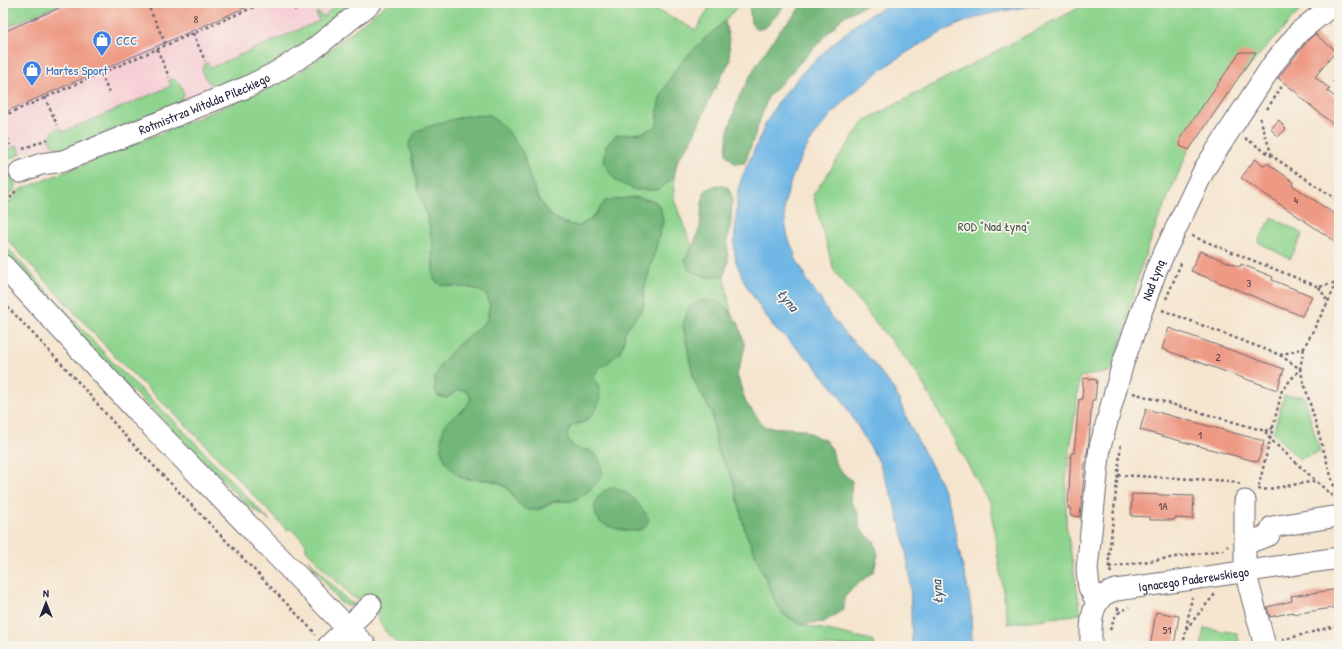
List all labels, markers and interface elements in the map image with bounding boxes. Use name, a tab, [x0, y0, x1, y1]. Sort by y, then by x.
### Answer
house number: 8	[194, 12, 199, 26]
shop icon: CCC	[91, 29, 113, 57]
place label: CCC	[116, 31, 137, 49]
shop icon: Martes Sport	[21, 59, 43, 87]
place label: Martes Sport	[46, 61, 108, 79]
street label: Rotmistrza Witolda Pileckiego	[136, 68, 273, 139]
house number: 4	[1294, 193, 1298, 207]
park label: ROD "Nad Łyną"	[958, 217, 1030, 235]
street label: Nad Łyną	[1137, 256, 1169, 303]
house number: 3	[1247, 276, 1252, 290]
water label: Łyna	[773, 284, 804, 317]
house number: 2	[1215, 350, 1221, 364]
house number: 1	[1198, 428, 1202, 442]
house number: 1A	[1158, 499, 1168, 513]
street label: Ignacego Paderewskiego	[1137, 562, 1250, 596]
water label: Łyna	[926, 578, 948, 605]
north arrow	[26, 583, 66, 623]
text: N	[43, 586, 49, 600]
house number: 51	[1163, 623, 1171, 637]

